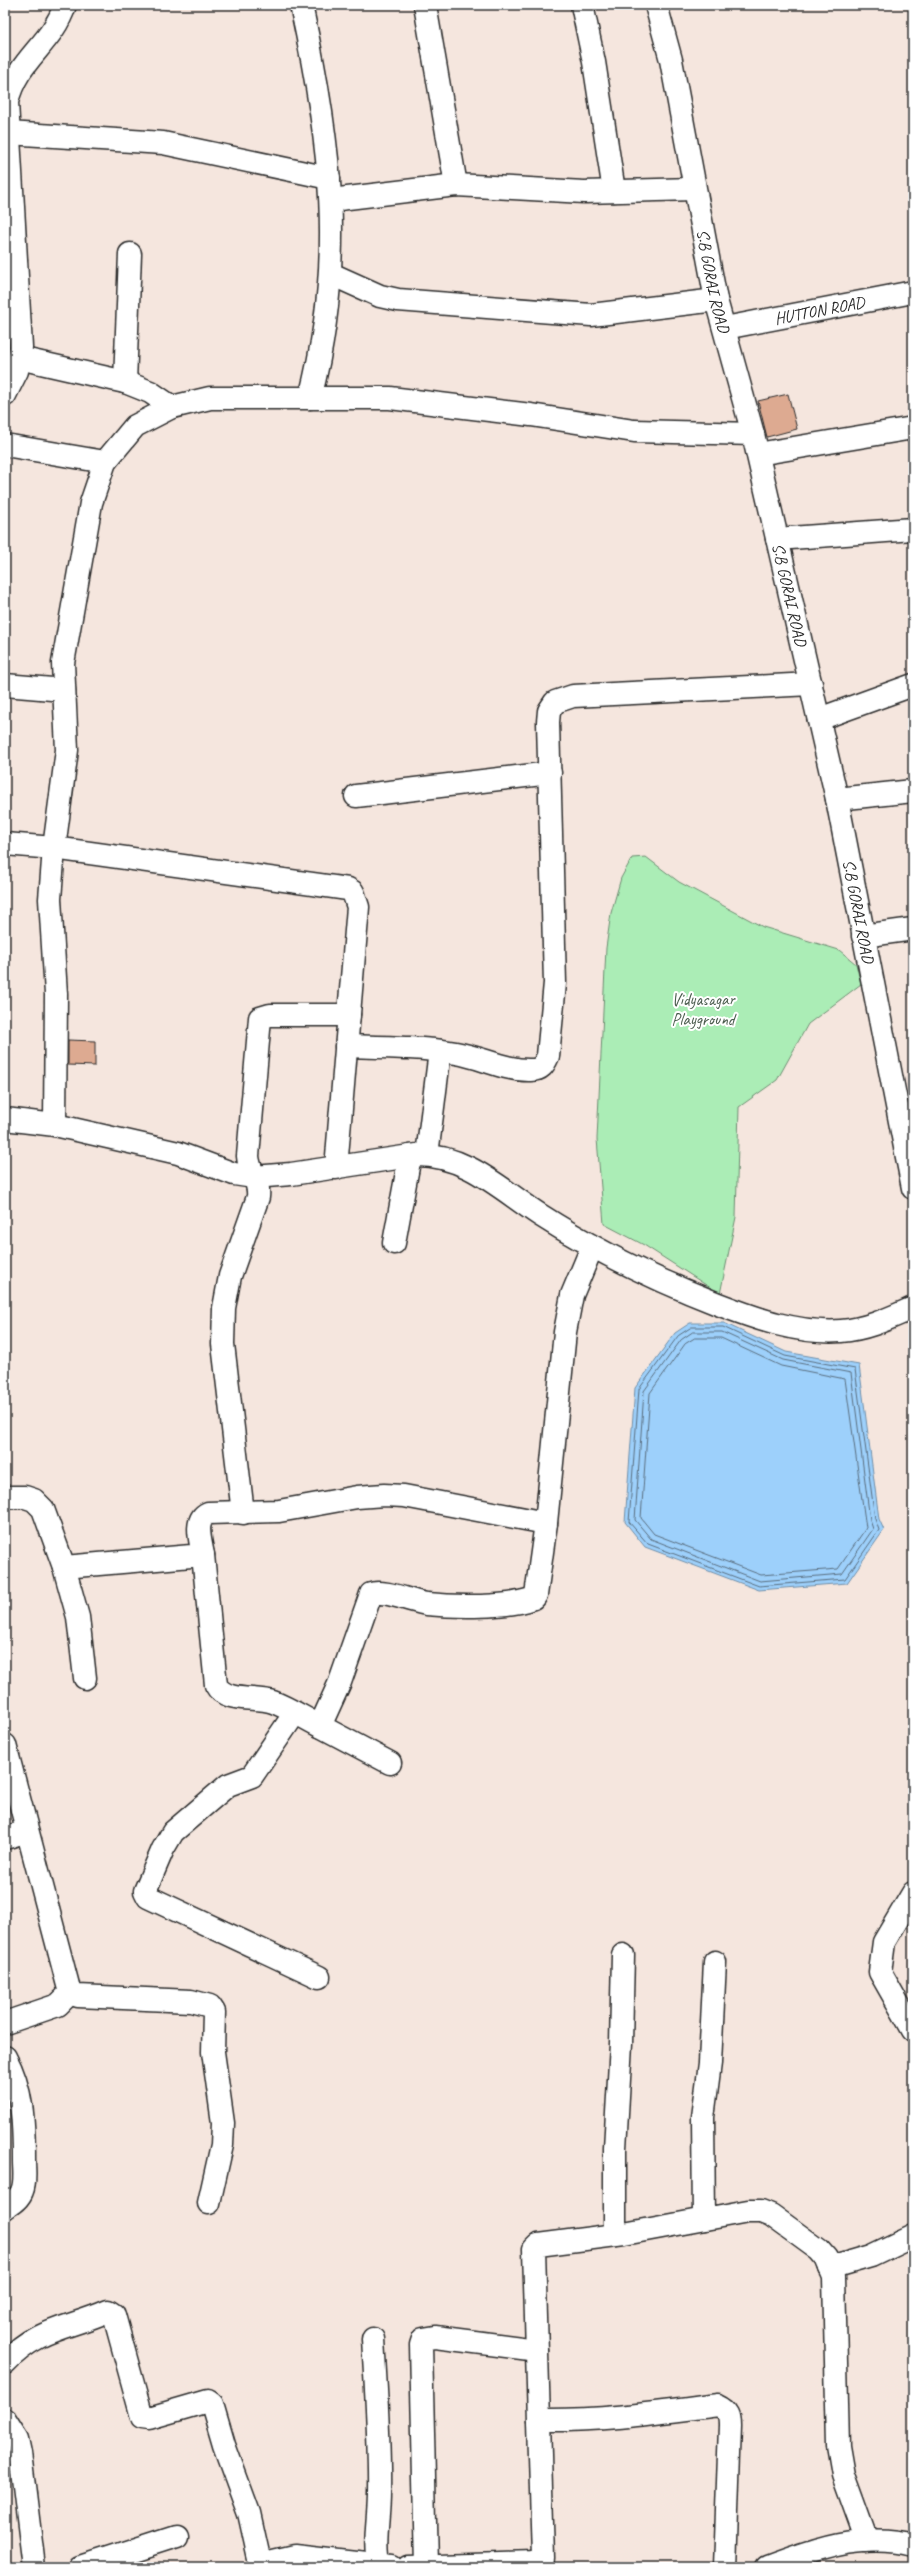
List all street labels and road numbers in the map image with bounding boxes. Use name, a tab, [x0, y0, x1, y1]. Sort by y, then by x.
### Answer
street label: S.B GORAI ROAD	[692, 228, 735, 336]
street label: HUTTON ROAD	[773, 291, 868, 329]
street label: S.B GORAI ROAD	[767, 541, 812, 649]
street label: S.B GORAI ROAD	[838, 858, 879, 966]

